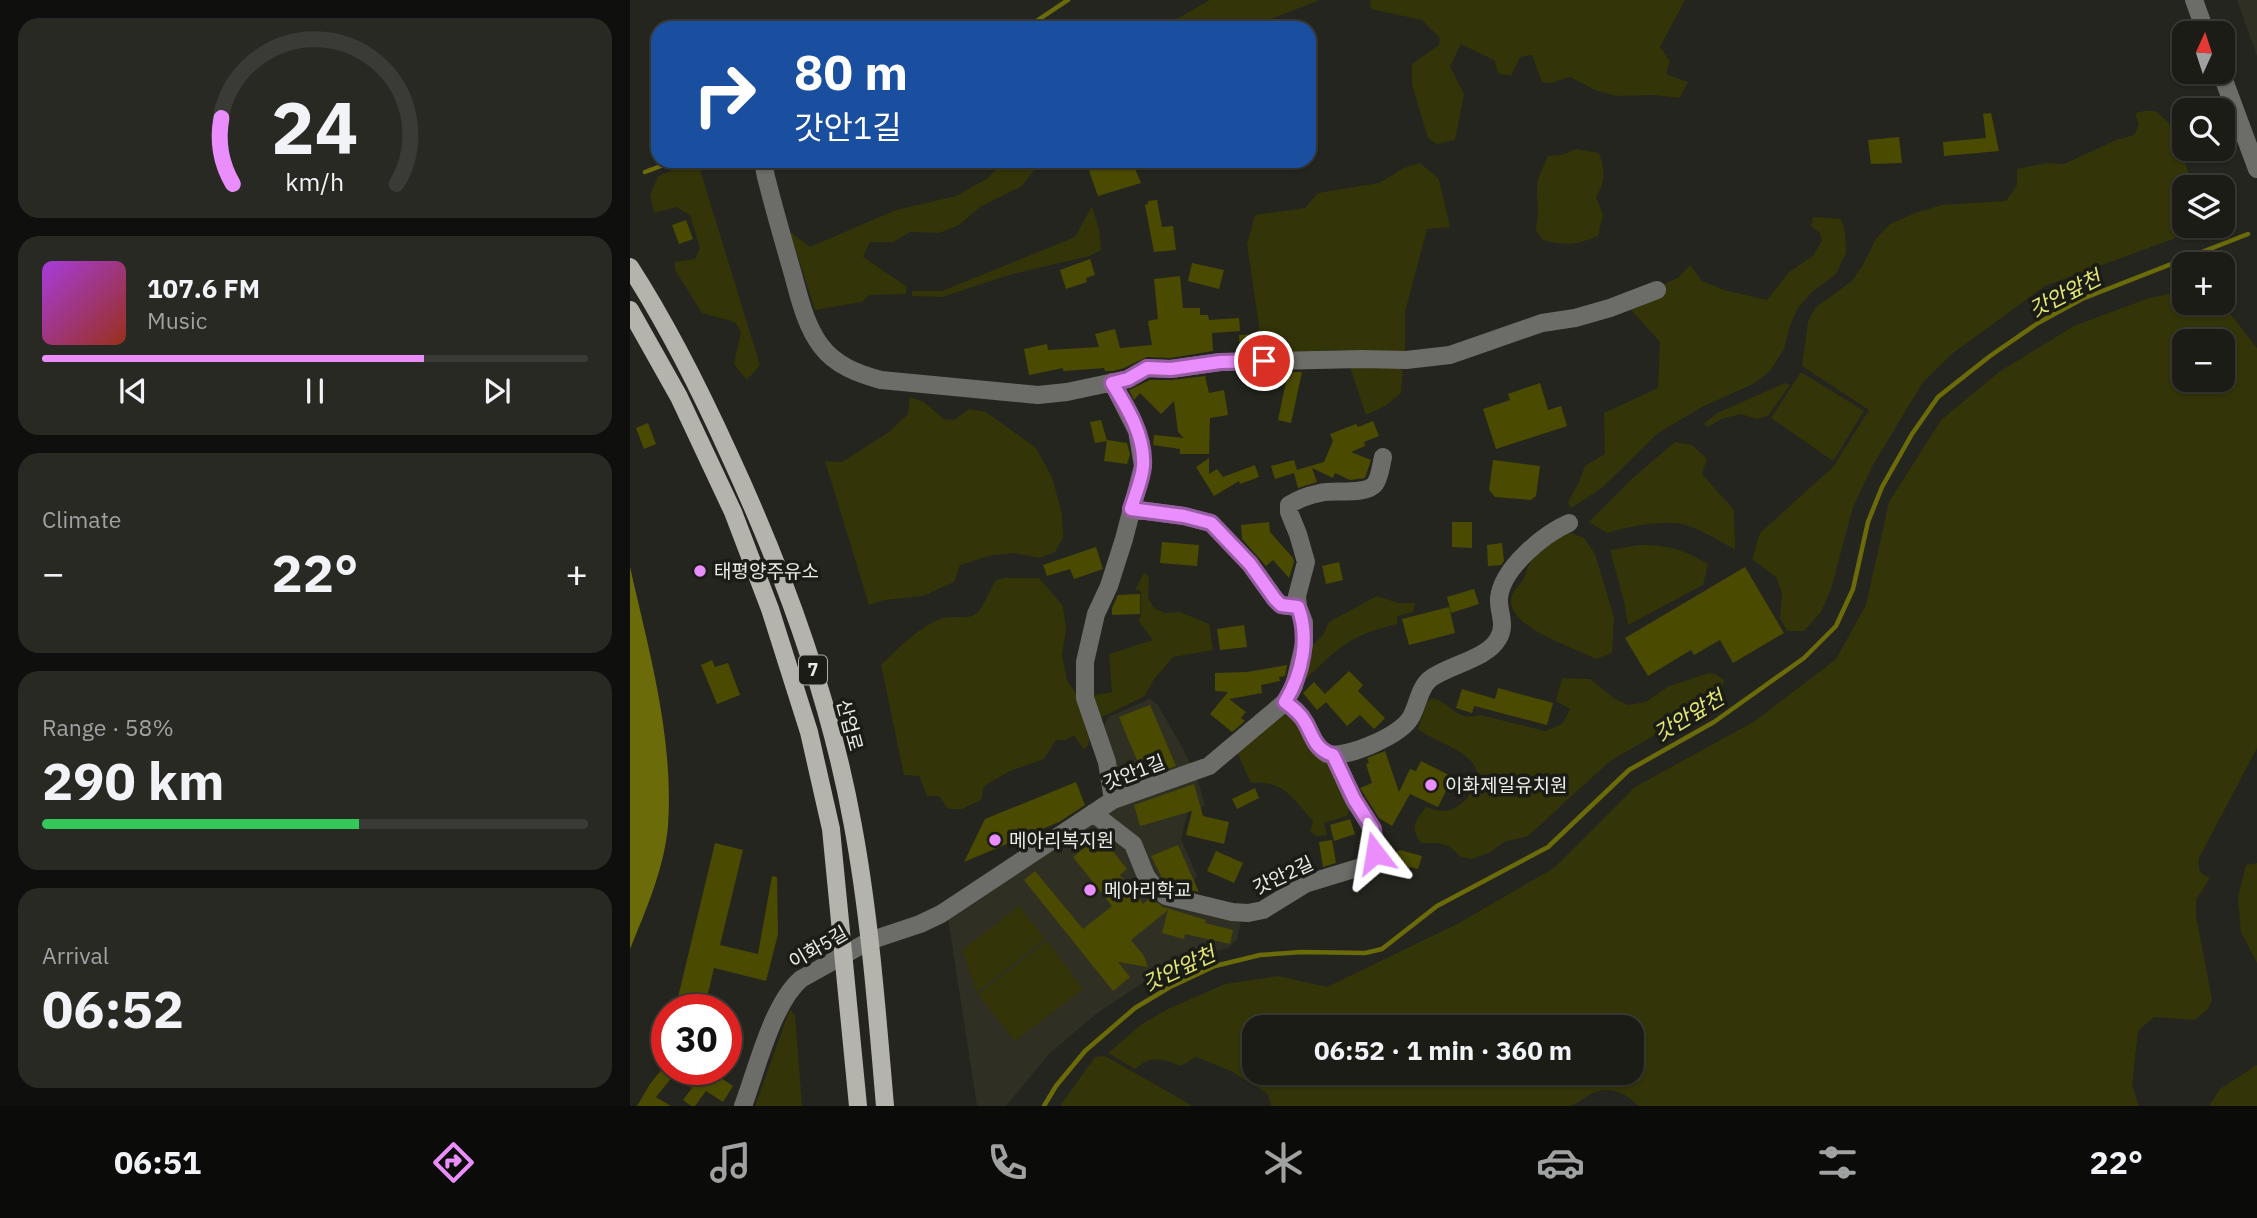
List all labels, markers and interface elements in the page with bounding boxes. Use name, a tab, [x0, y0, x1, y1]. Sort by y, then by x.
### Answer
north arrow	[2172, 21, 2235, 84]
map controls	[2172, 21, 2235, 392]
text: 80 m	[794, 40, 908, 103]
icon: right	[679, 49, 770, 140]
text: 24	[271, 79, 359, 174]
button: search	[2172, 98, 2235, 161]
text: 갓안1길	[794, 106, 902, 148]
text: km/h	[286, 165, 344, 198]
button: layers	[2172, 175, 2235, 238]
button: +	[2172, 252, 2235, 315]
water label: 갓안앞천	[2024, 262, 2108, 323]
text: 107.6 FM	[147, 271, 260, 305]
text: Music	[147, 305, 207, 335]
button: −	[2172, 329, 2235, 392]
pin	[1234, 331, 1294, 391]
icon: arrive	[1245, 342, 1283, 380]
icon: previous	[114, 372, 152, 410]
icon: pause	[296, 372, 334, 410]
icon: next	[478, 372, 516, 410]
text: Climate	[42, 504, 121, 534]
text: 22°	[272, 539, 358, 606]
text: −	[42, 548, 65, 597]
text: +	[565, 548, 588, 597]
place label: 태평양주유소	[714, 559, 819, 583]
marker: 태평양주유소	[692, 563, 708, 579]
road number: 7	[799, 656, 827, 684]
water label: 갓안앞천	[1648, 682, 1731, 747]
street label: 산업로	[832, 697, 868, 753]
text: Range · 58%	[42, 712, 174, 742]
text: 290 km	[42, 747, 224, 814]
street label: 갓안1길	[1100, 749, 1168, 795]
place label: 이화제일유치원	[1445, 773, 1567, 797]
marker: 이화제일유치원	[1423, 777, 1439, 793]
position arrow	[1338, 816, 1412, 890]
place label: 메아리복지원	[1009, 828, 1114, 852]
marker: 메아리복지원	[987, 832, 1003, 848]
street label: 갓안2길	[1249, 851, 1317, 899]
place label: 메아리학교	[1104, 878, 1191, 902]
marker: 메아리학교	[1082, 882, 1098, 898]
street label: 이화5길	[784, 921, 852, 973]
water label: 갓안앞천	[1138, 938, 1222, 997]
text: Arrival	[42, 940, 109, 970]
text: 06:52	[42, 975, 184, 1042]
speed limit sign: 30	[651, 994, 742, 1085]
text: 06:52 · 1 min · 360 m	[1314, 1033, 1572, 1067]
icon: directions	[429, 1138, 478, 1187]
icon: music	[706, 1138, 755, 1187]
icon: phone	[983, 1138, 1032, 1187]
icon: climate	[1259, 1138, 1308, 1187]
icon: car	[1536, 1138, 1585, 1187]
icon: filters	[1813, 1138, 1862, 1187]
text: 06:51	[114, 1141, 201, 1183]
text: 22°	[2090, 1141, 2143, 1183]

